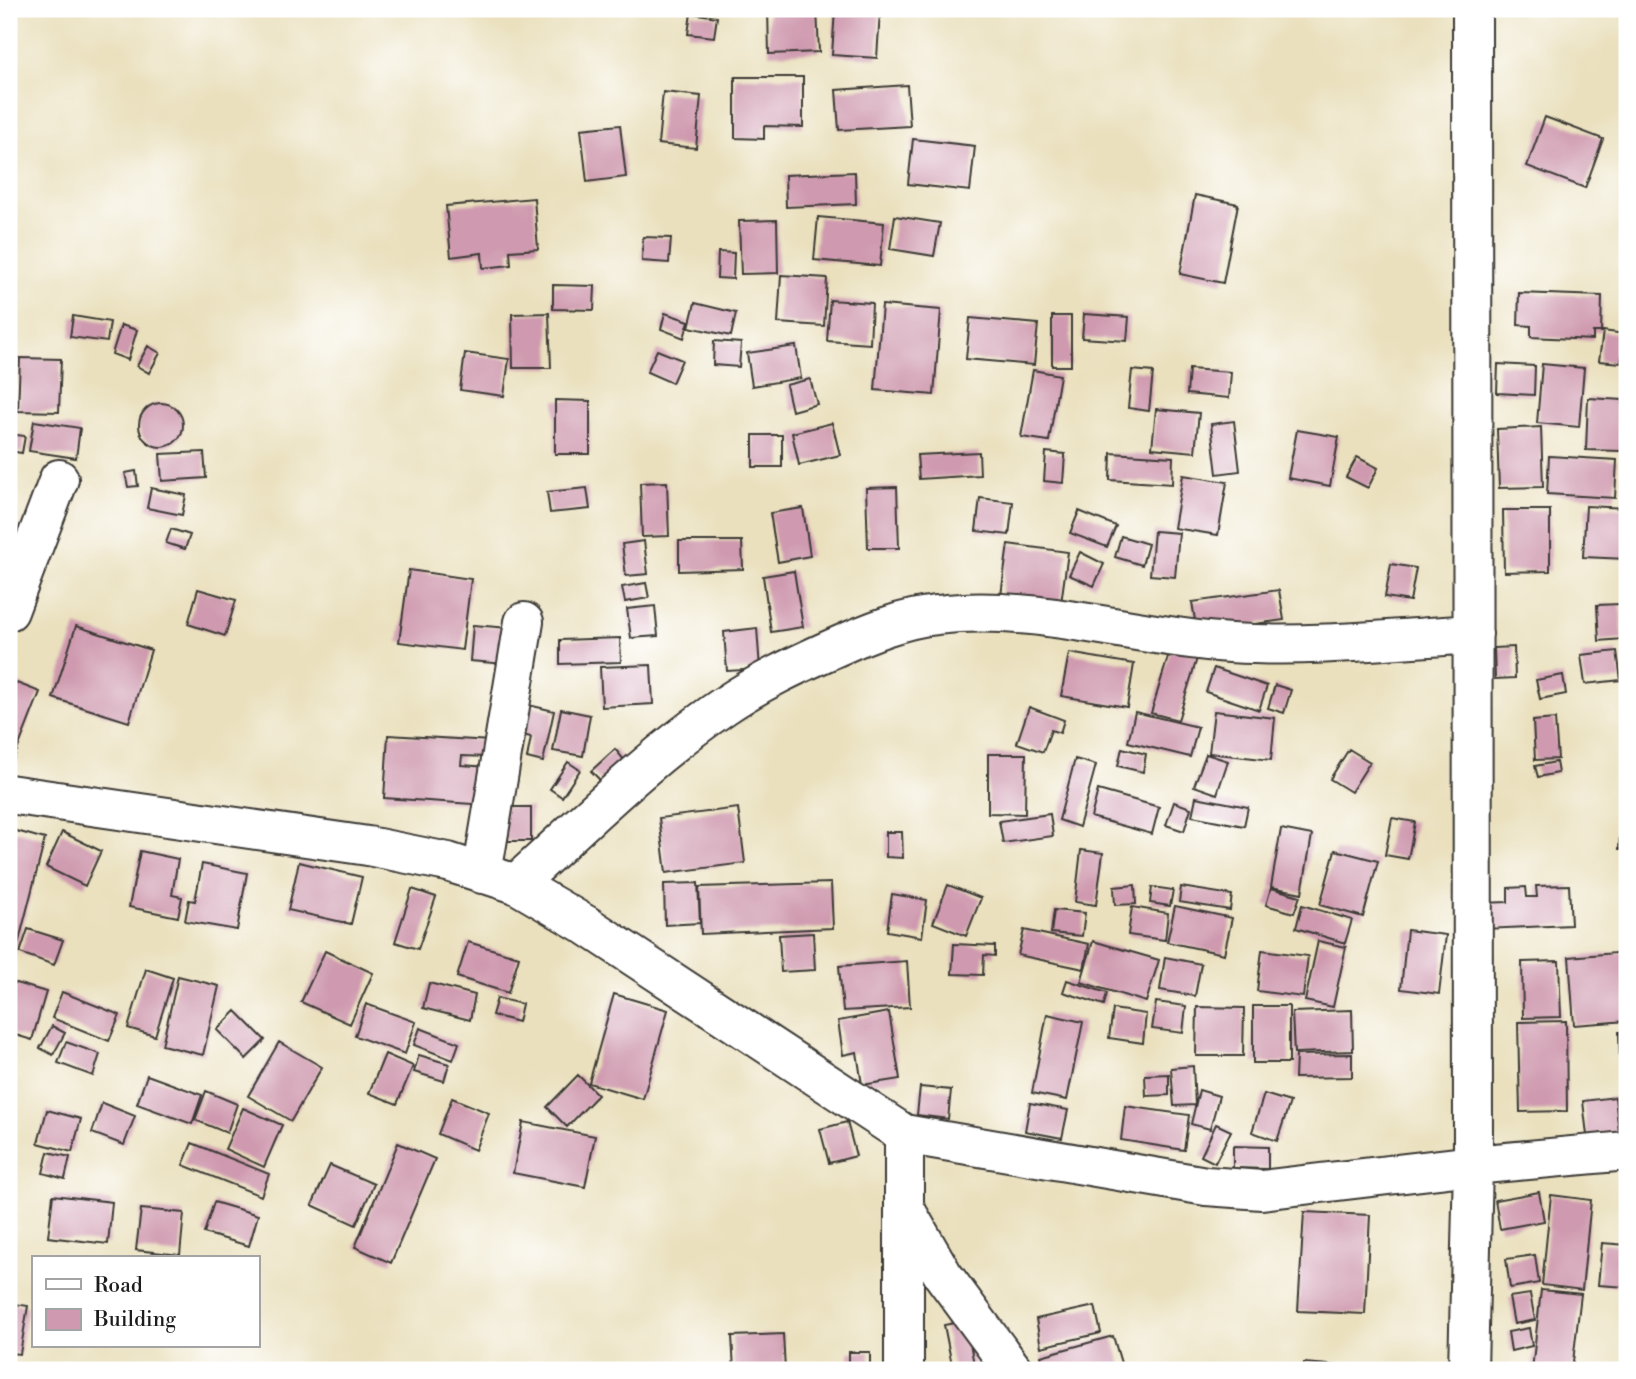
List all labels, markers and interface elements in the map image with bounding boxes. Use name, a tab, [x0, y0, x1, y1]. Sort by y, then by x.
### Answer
legend	[32, 1256, 259, 1348]
text: Road	[94, 1273, 143, 1299]
text: Building	[93, 1307, 176, 1333]

